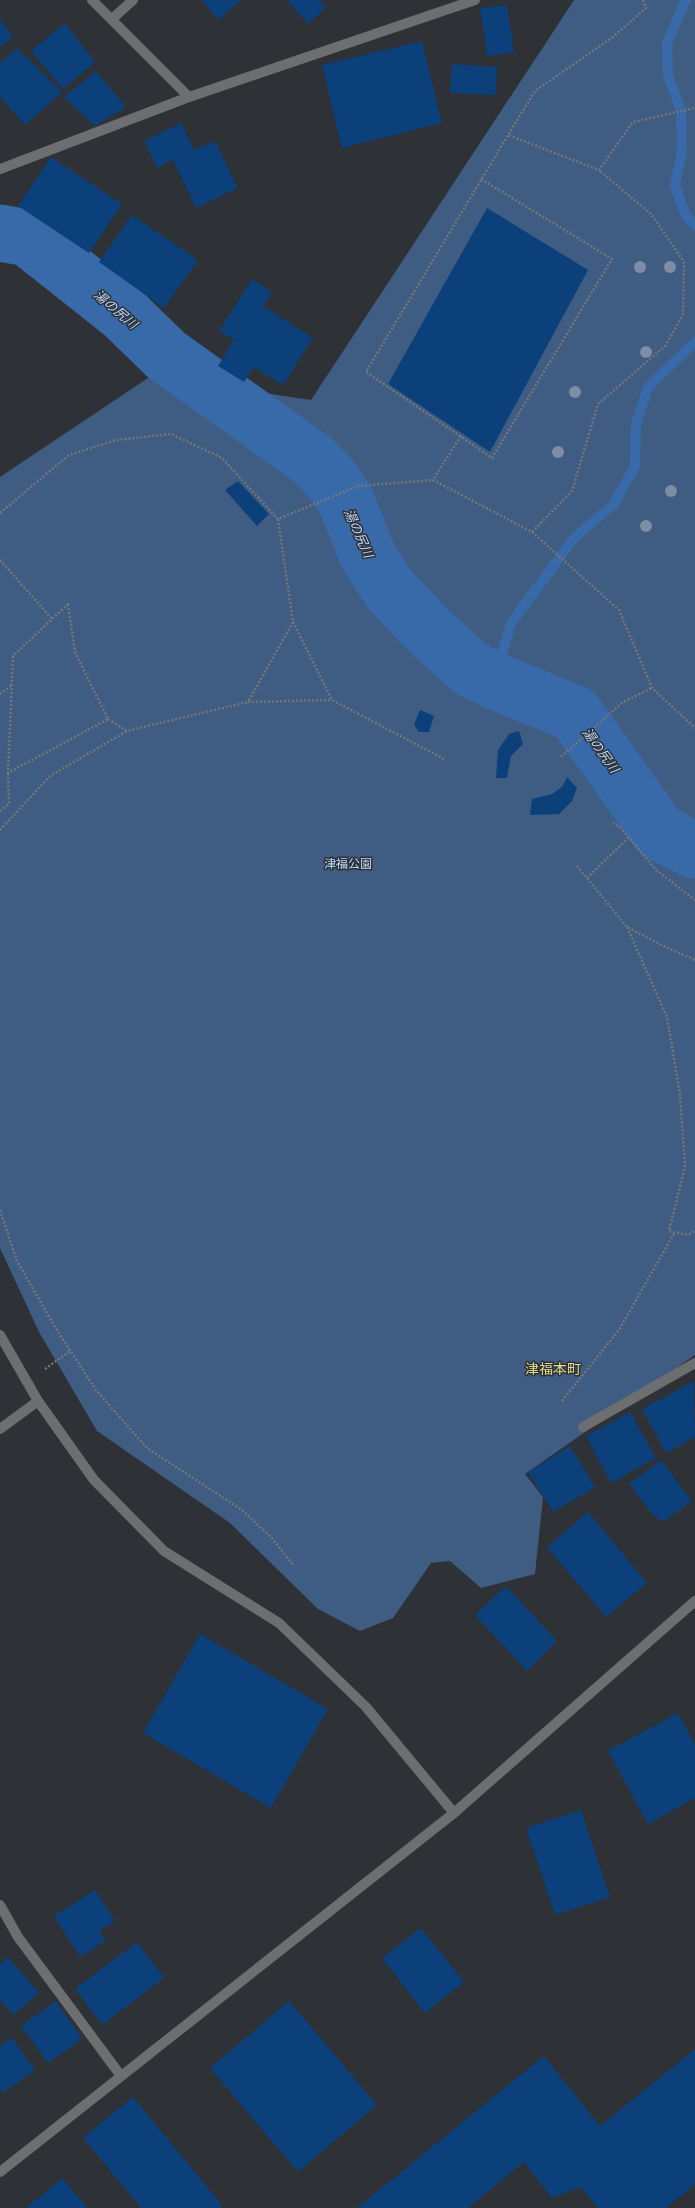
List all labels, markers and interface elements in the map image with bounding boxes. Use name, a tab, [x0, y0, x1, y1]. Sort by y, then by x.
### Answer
water label: 湯の尻川	[90, 285, 144, 335]
water label: 湯の尻川	[339, 505, 380, 563]
water label: 湯の尻川	[578, 723, 626, 779]
park label: 津福公園	[324, 854, 372, 873]
district label: 津福本町	[525, 1358, 581, 1379]

